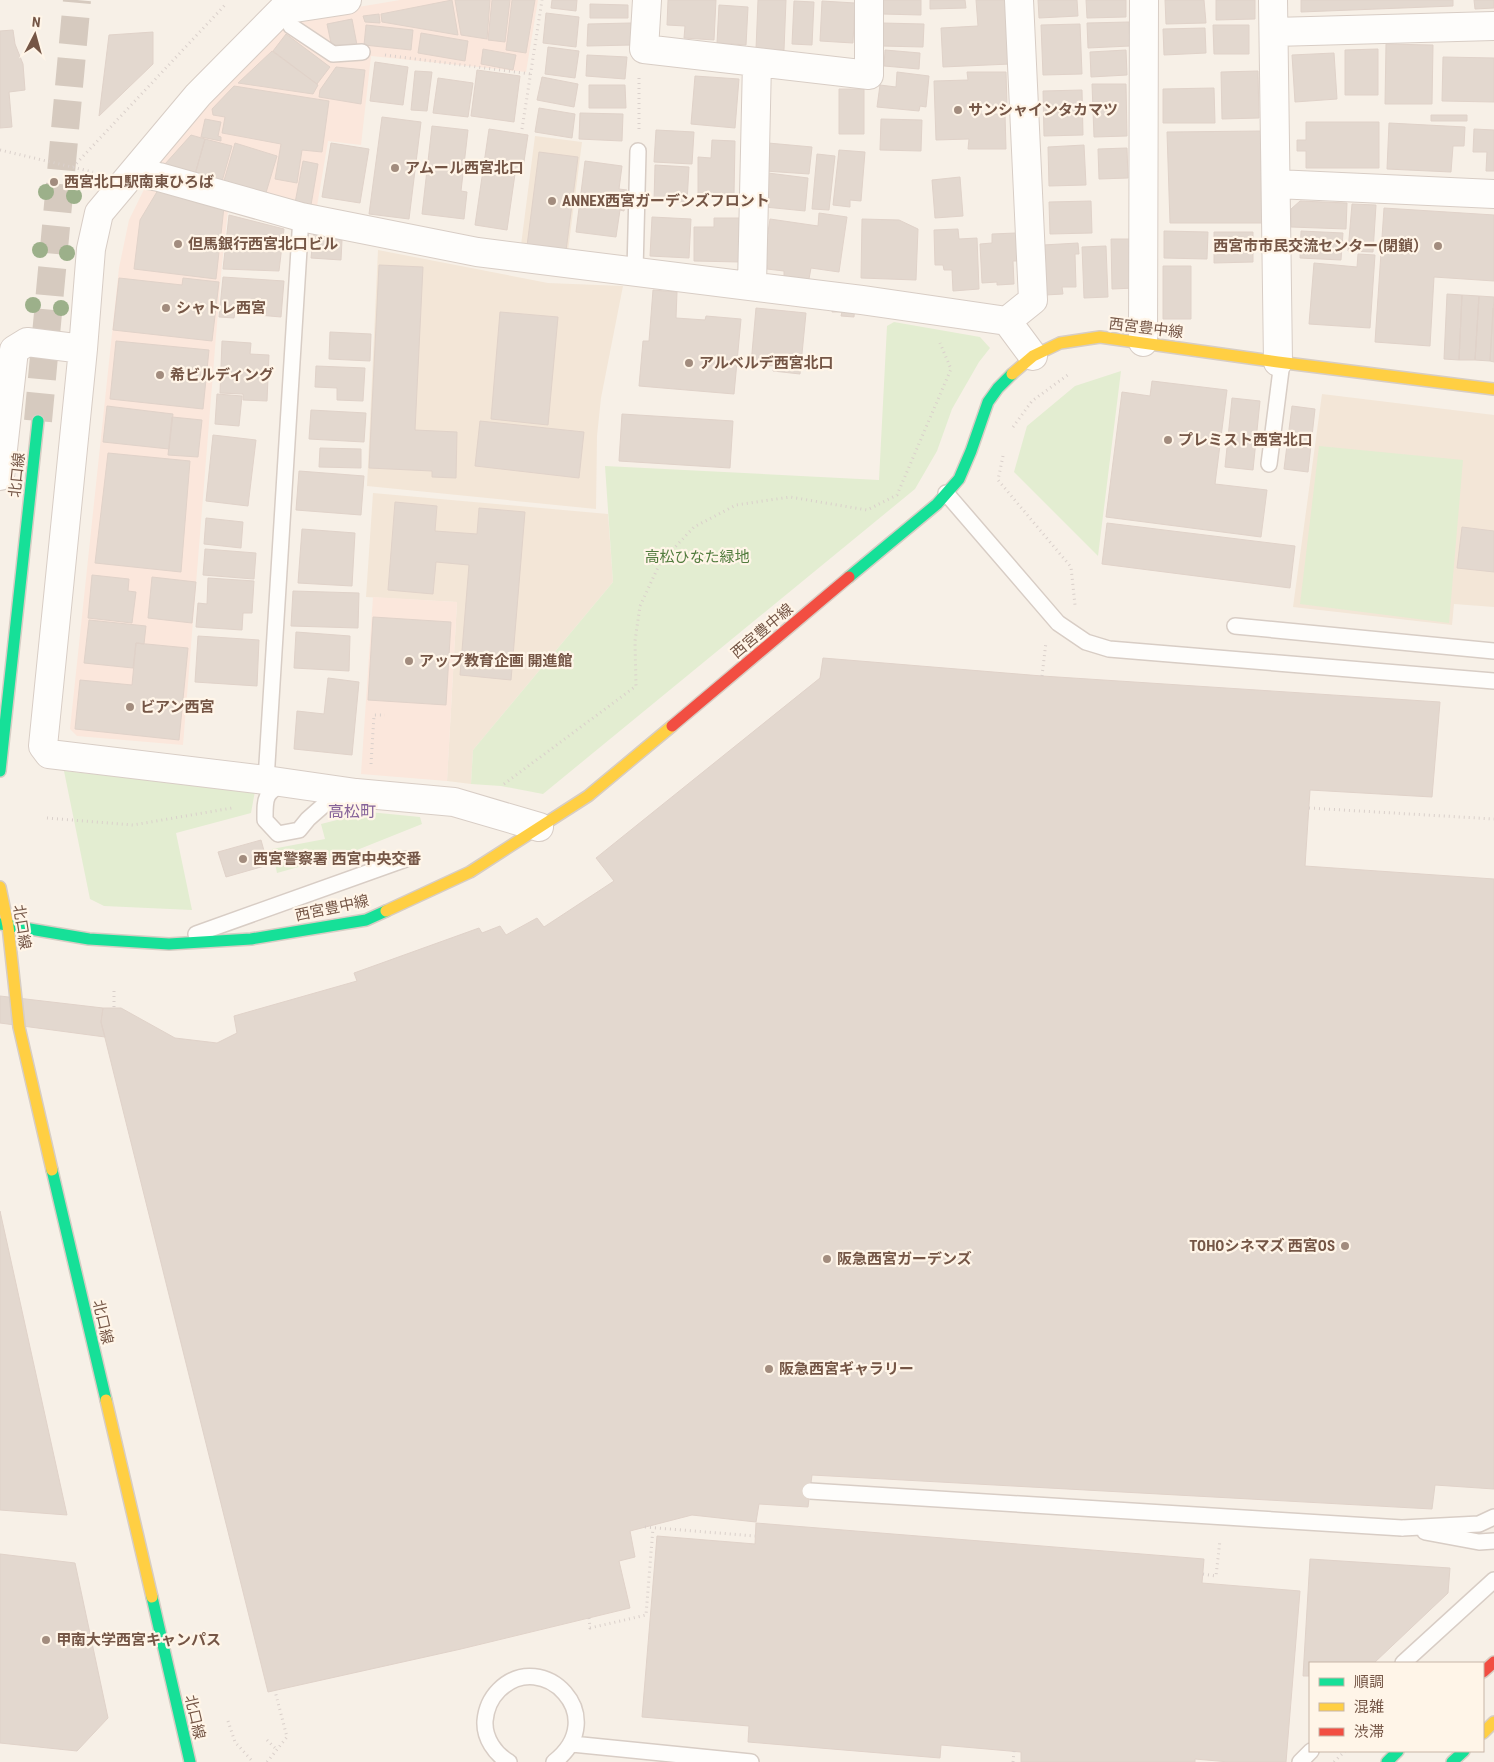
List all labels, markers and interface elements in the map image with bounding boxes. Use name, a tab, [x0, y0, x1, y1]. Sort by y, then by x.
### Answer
north arrow	[10, 10, 60, 60]
text: N	[31, 14, 41, 30]
place label: サンシャインタカマツ	[968, 101, 1118, 119]
marker: サンシャインタカマツ	[952, 104, 964, 116]
place label: アムール西宮北口	[405, 159, 524, 177]
marker: アムール西宮北口	[389, 162, 401, 174]
place label: 西宮北口駅南東ひろば	[64, 173, 214, 191]
marker: 西宮北口駅南東ひろば	[48, 176, 60, 188]
place label: ANNEX西宮ガーデンズフロント	[562, 192, 770, 210]
marker: ANNEX西宮ガーデンズフロント	[546, 195, 558, 207]
place label: 但馬銀行西宮北口ビル	[188, 235, 338, 253]
place label: 西宮市市民交流センター(閉鎖）	[1213, 237, 1428, 255]
marker: 但馬銀行西宮北口ビル	[172, 238, 184, 250]
marker: 西宮市市民交流センター(閉鎖）	[1432, 240, 1444, 252]
place label: シャトレ西宮	[176, 299, 266, 317]
marker: シャトレ西宮	[160, 302, 172, 314]
street label: 西宮豊中線	[1108, 314, 1184, 342]
place label: アルベルデ西宮北口	[699, 354, 834, 372]
marker: アルベルデ西宮北口	[683, 357, 695, 369]
place label: 希ビルディング	[170, 366, 274, 384]
marker: 希ビルディング	[154, 369, 166, 381]
place label: プレミスト西宮北口	[1178, 431, 1313, 449]
marker: プレミスト西宮北口	[1162, 434, 1174, 446]
street label: 北口線	[6, 452, 28, 498]
park label: 高松ひなた緑地	[644, 548, 750, 566]
street label: 西宮豊中線	[727, 600, 797, 662]
place label: アップ教育企画 開進館	[419, 652, 572, 670]
marker: アップ教育企画 開進館	[403, 655, 415, 667]
place label: ビアン西宮	[140, 698, 214, 716]
marker: ビアン西宮	[124, 701, 136, 713]
district label: 高松町	[328, 802, 376, 821]
place label: 西宮警察署 西宮中央交番	[253, 850, 421, 868]
marker: 西宮警察署 西宮中央交番	[237, 853, 249, 865]
street label: 西宮豊中線	[293, 891, 371, 925]
street label: 北口線	[10, 903, 34, 951]
place label: TOHOシネマズ 西宮OS	[1189, 1237, 1335, 1255]
marker: TOHOシネマズ 西宮OS	[1339, 1240, 1351, 1252]
place label: 阪急西宮ガーデンズ	[837, 1250, 972, 1268]
marker: 阪急西宮ガーデンズ	[821, 1253, 833, 1265]
street label: 北口線	[89, 1298, 117, 1346]
place label: 阪急西宮ギャラリー	[779, 1360, 914, 1378]
marker: 阪急西宮ギャラリー	[763, 1363, 775, 1375]
place label: 甲南大学西宮キャンパス	[56, 1631, 221, 1649]
marker: 甲南大学西宮キャンパス	[40, 1634, 52, 1646]
legend	[1309, 1662, 1484, 1752]
text: 順調	[1354, 1673, 1384, 1691]
street label: 北口線	[181, 1693, 209, 1741]
text: 混雑	[1354, 1698, 1384, 1716]
text: 渋滞	[1354, 1723, 1384, 1741]

